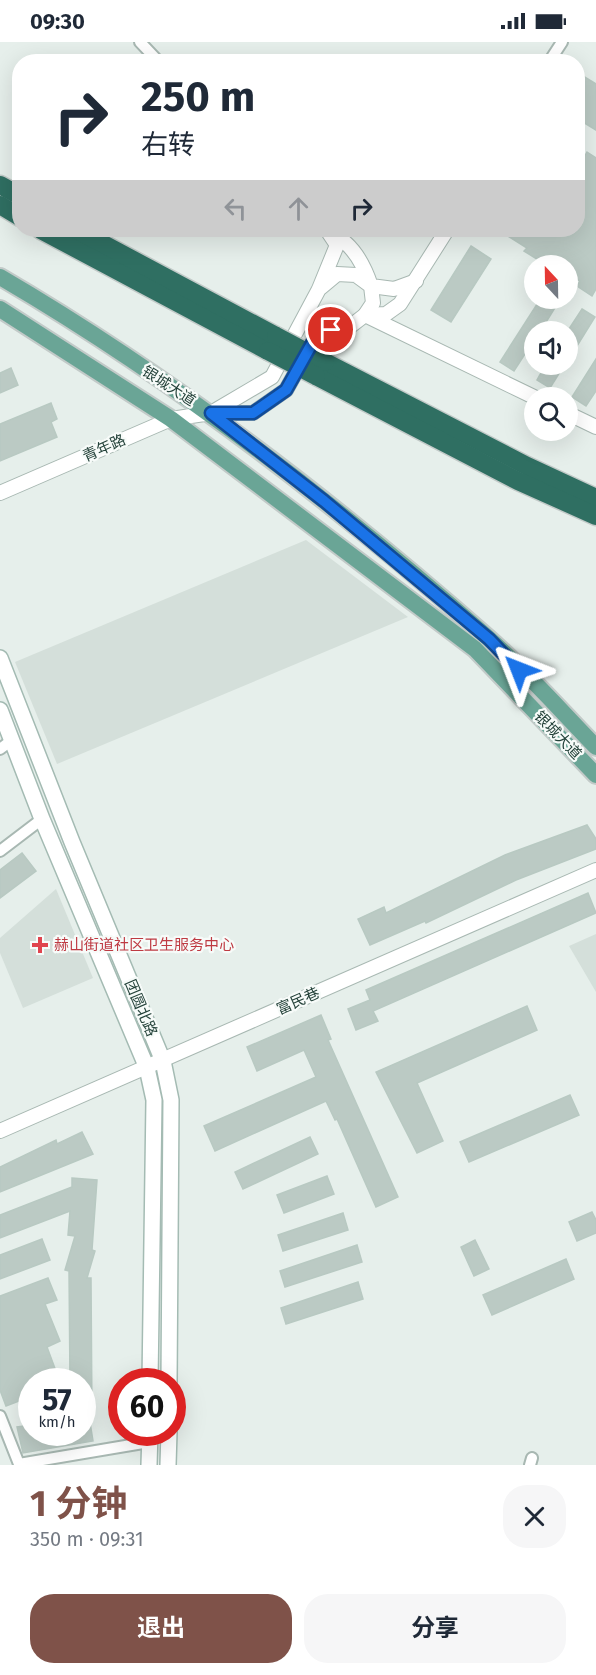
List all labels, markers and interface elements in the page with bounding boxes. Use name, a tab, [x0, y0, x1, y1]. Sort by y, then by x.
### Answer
text: 09:30	[30, 8, 85, 35]
text: 250 m	[141, 72, 255, 122]
icon: right	[42, 78, 120, 156]
text: 右转	[141, 129, 195, 161]
icon: left	[219, 192, 252, 225]
icon: ahead	[282, 192, 315, 225]
icon: right	[345, 192, 378, 225]
north arrow	[524, 255, 578, 309]
map controls	[524, 255, 578, 441]
pin	[305, 304, 356, 355]
icon: arrive	[314, 313, 347, 346]
button: sound	[524, 321, 578, 375]
street label: 银城大道	[139, 362, 199, 410]
button: search	[524, 387, 578, 441]
street label: 青年路	[80, 431, 128, 465]
position arrow	[487, 638, 551, 702]
street label: 银城大道	[531, 707, 585, 763]
marker: 赫山街道社区卫生服务中心	[31, 936, 49, 954]
place label: 赫山街道社区卫生服务中心	[54, 936, 234, 954]
street label: 团圆北路	[121, 977, 161, 1039]
street label: 富民巷	[274, 984, 322, 1018]
speed limit sign: 60	[108, 1368, 186, 1446]
text: 57	[42, 1382, 72, 1418]
text: km/h	[38, 1413, 76, 1431]
text: 1 分钟	[30, 1482, 127, 1526]
button: close	[503, 1485, 566, 1548]
text: 350 m · 09:31	[30, 1527, 144, 1551]
button: 退出	[30, 1594, 292, 1663]
button: 分享	[304, 1594, 566, 1663]

